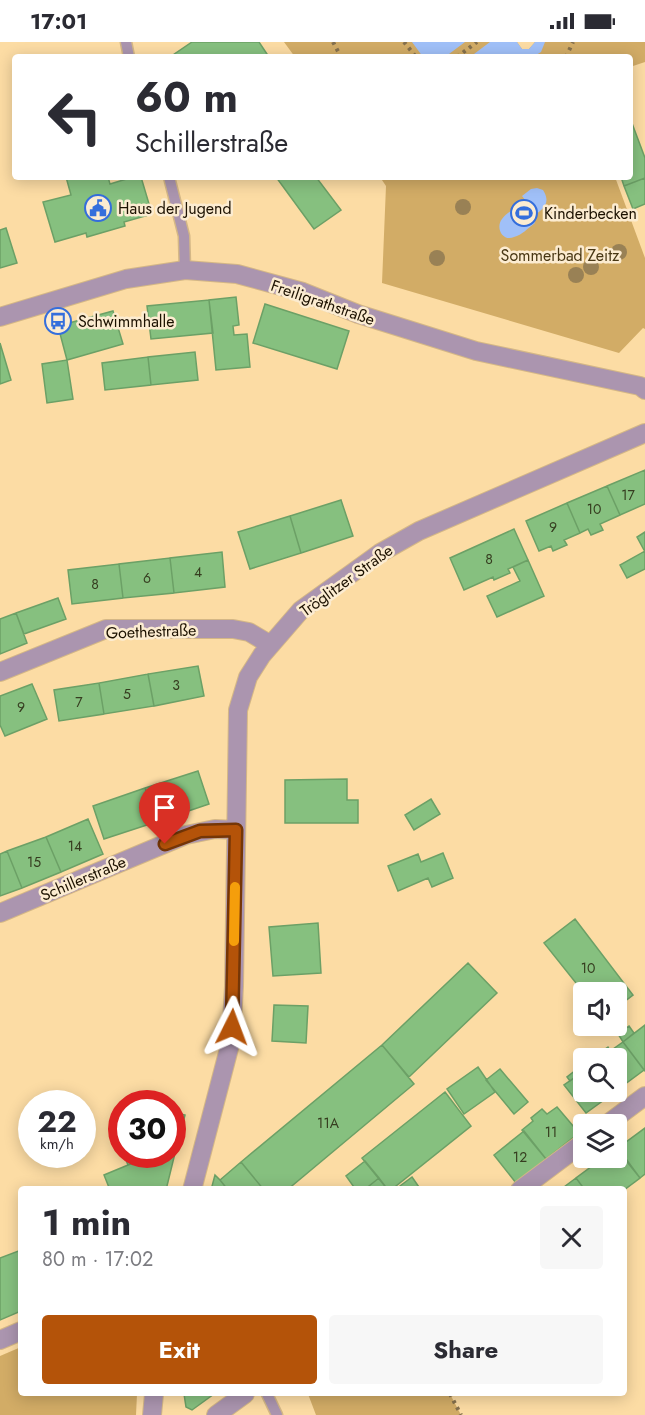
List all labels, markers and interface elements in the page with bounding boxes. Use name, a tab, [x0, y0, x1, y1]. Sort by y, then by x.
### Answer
text: 17:01	[30, 5, 87, 37]
text: 60 m	[135, 67, 238, 128]
icon: left	[36, 78, 114, 156]
text: Schillerstraße	[135, 123, 288, 162]
public building icon: Haus der Jugend	[83, 193, 113, 223]
place label: Haus der Jugend	[118, 197, 232, 220]
sports icon: Kinderbecken	[509, 198, 539, 228]
place label: Kinderbecken	[544, 202, 637, 225]
park label: Sommerbad Zeitz	[501, 244, 620, 267]
street label: Freiligrathstraße	[268, 274, 378, 331]
bus stop icon: Schwimmhalle	[43, 306, 73, 336]
place label: Schwimmhalle	[78, 310, 174, 333]
house number: 17	[621, 485, 635, 505]
house number: 10	[587, 499, 601, 519]
house number: 9	[549, 517, 557, 537]
street label: Tröglitzer Straße	[295, 539, 397, 622]
house number: 8	[485, 549, 493, 569]
house number: 4	[194, 562, 202, 582]
house number: 6	[143, 568, 151, 588]
house number: 8	[91, 574, 99, 594]
street label: Goethestraße	[105, 618, 197, 645]
house number: 3	[172, 675, 180, 695]
house number: 5	[123, 684, 131, 704]
house number: 7	[75, 692, 83, 712]
house number: 9	[17, 697, 25, 717]
pin	[139, 782, 190, 844]
icon: arrive	[148, 791, 181, 824]
house number: 14	[68, 836, 82, 856]
street label: Schillerstraße	[37, 850, 129, 907]
house number: 15	[27, 852, 41, 872]
house number: 10	[581, 958, 595, 978]
map controls	[573, 982, 627, 1168]
button: sound	[573, 982, 627, 1036]
position arrow	[200, 995, 264, 1059]
button: search	[573, 1048, 627, 1102]
speed limit sign: 30	[108, 1090, 186, 1168]
text: 22	[37, 1100, 77, 1143]
house number: 11A	[317, 1113, 340, 1133]
button: layers	[573, 1114, 627, 1168]
house number: 11	[545, 1122, 557, 1142]
text: km/h	[40, 1133, 74, 1155]
house number: 12	[513, 1147, 527, 1167]
text: 1 min	[42, 1196, 131, 1248]
button: close	[540, 1206, 603, 1269]
text: 80 m · 17:02	[42, 1245, 153, 1274]
button: Exit	[42, 1315, 317, 1384]
button: Share	[329, 1315, 603, 1384]

